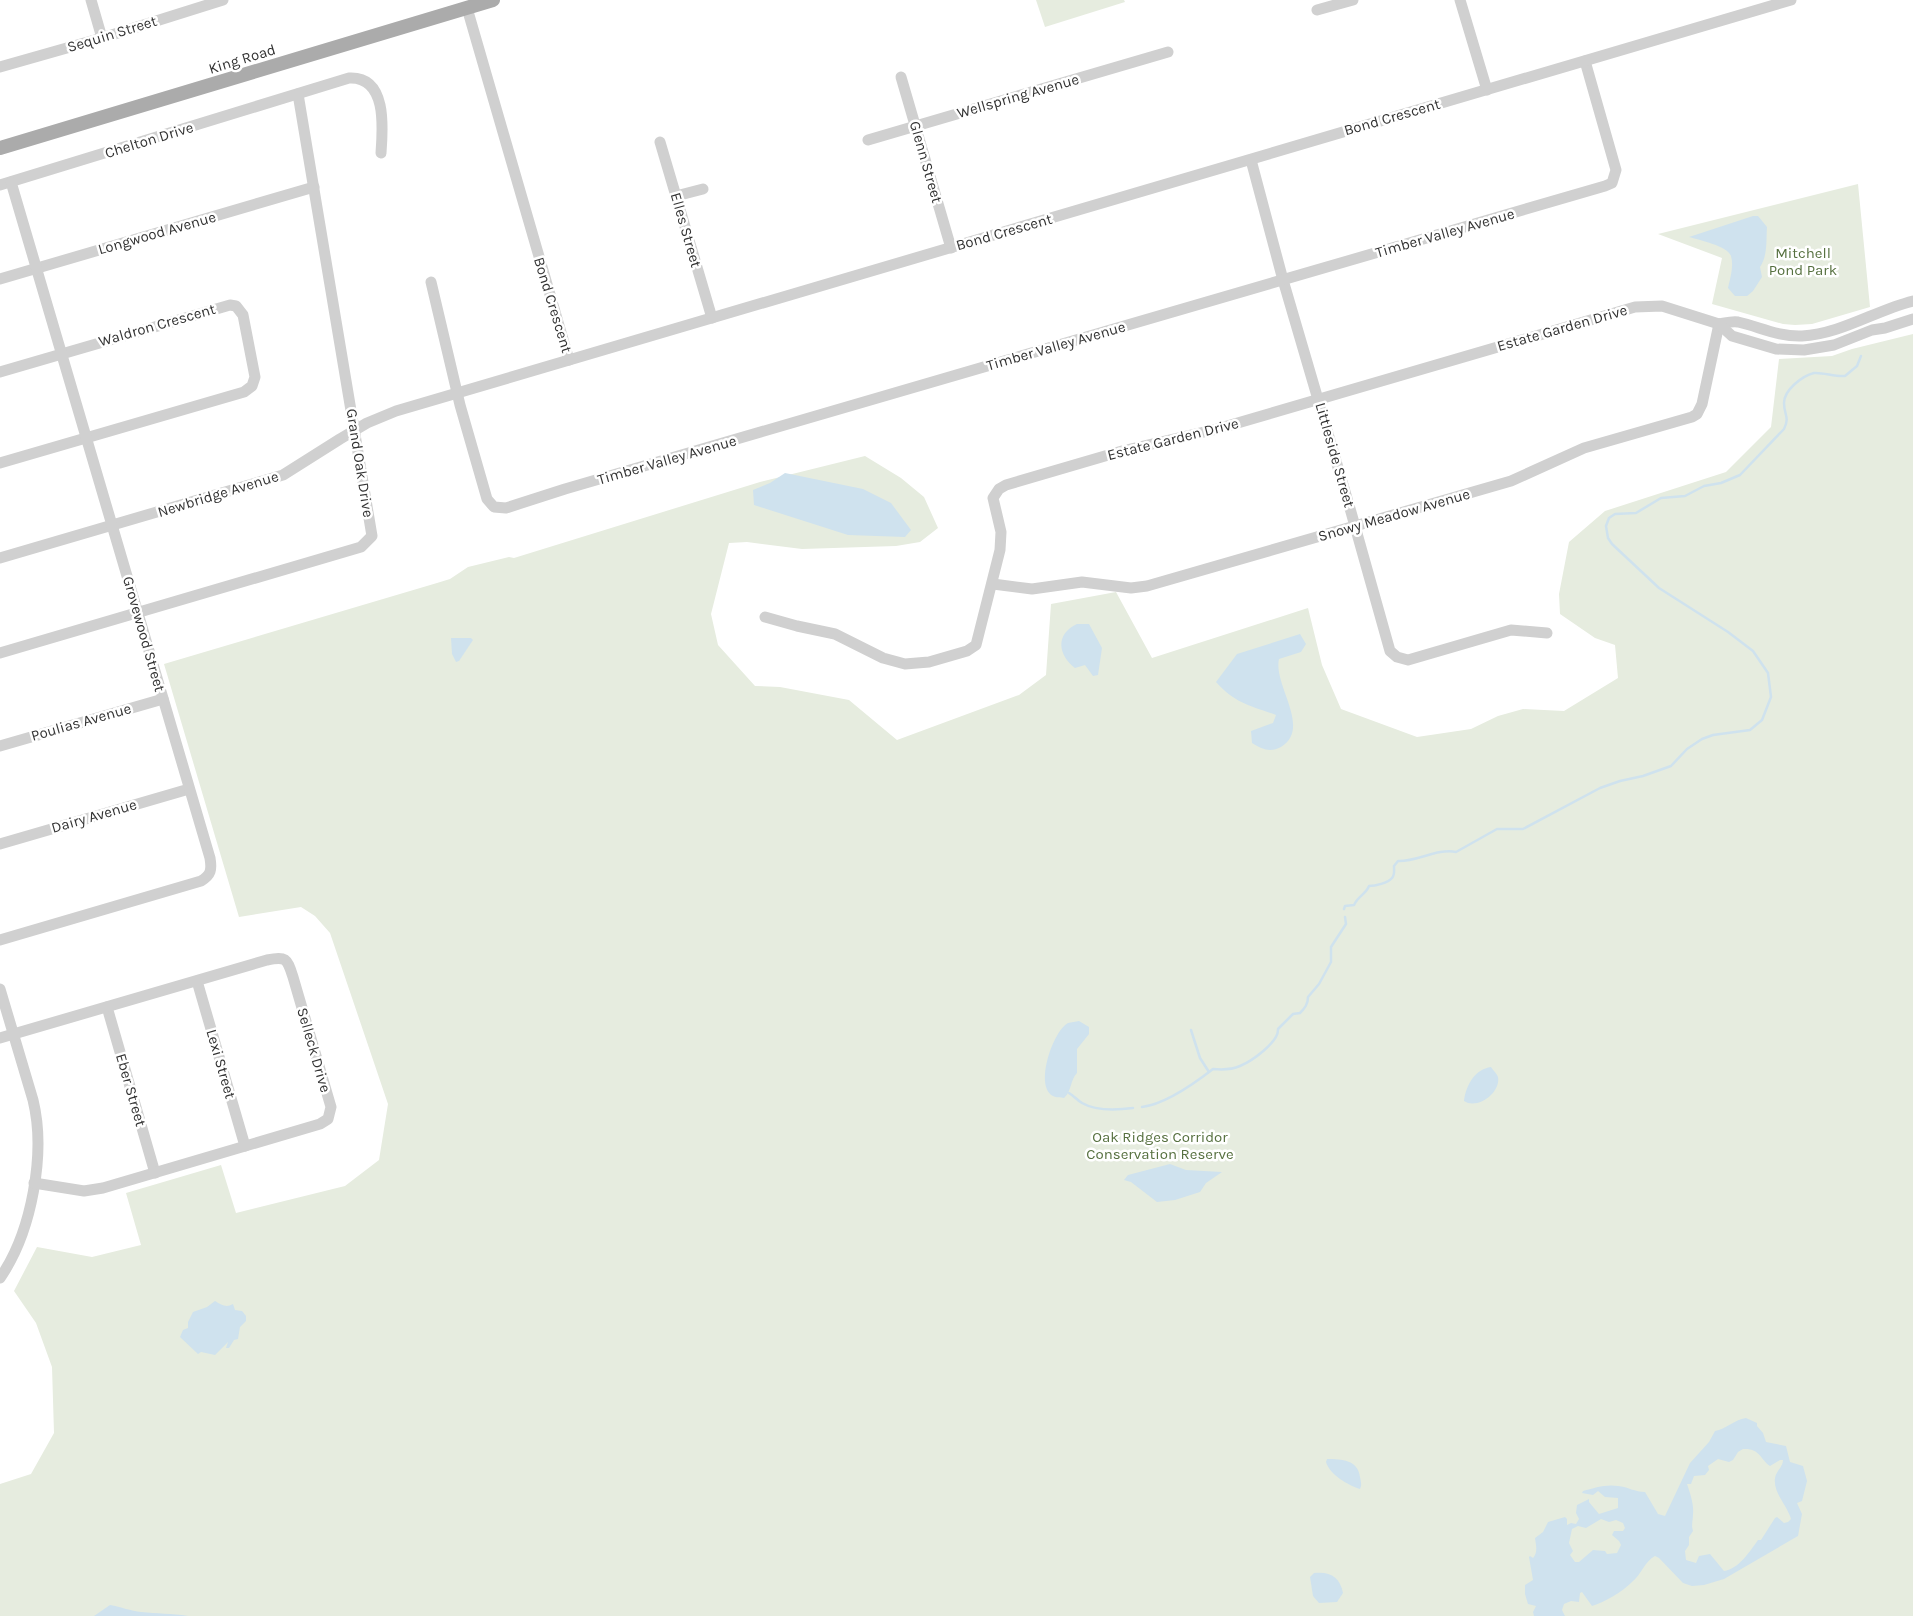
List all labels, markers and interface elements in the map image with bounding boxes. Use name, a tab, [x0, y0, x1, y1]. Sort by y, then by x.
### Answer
street label: Sequin Street	[65, 12, 159, 56]
street label: King Road	[206, 40, 278, 78]
street label: Wellspring Avenue	[955, 70, 1081, 122]
street label: Bond Crescent	[1342, 95, 1443, 139]
street label: Chelton Drive	[103, 118, 195, 162]
street label: Glenn Street	[906, 119, 946, 205]
street label: Elles Street	[667, 190, 705, 270]
street label: Timber Valley Avenue	[1373, 205, 1517, 261]
street label: Longwood Avenue	[96, 208, 218, 258]
street label: Bond Crescent	[954, 210, 1055, 254]
park label: Mitchell Pond Park	[1769, 244, 1837, 279]
street label: Bond Crescent	[530, 255, 576, 355]
street label: Waldron Crescent	[96, 300, 218, 350]
street label: Estate Garden Drive	[1495, 301, 1629, 355]
street label: Timber Valley Avenue	[984, 318, 1128, 374]
street label: Littleside Street	[1311, 400, 1359, 510]
street label: Grand Oak Drive	[343, 407, 377, 519]
street label: Estate Garden Drive	[1105, 414, 1241, 464]
street label: Timber Valley Avenue	[595, 432, 739, 488]
street label: Newbridge Avenue	[155, 467, 281, 521]
street label: Snowy Meadow Avenue	[1316, 485, 1472, 545]
street label: Grovewood Street	[119, 574, 169, 694]
street label: Poulias Avenue	[29, 699, 133, 745]
street label: Dairy Avenue	[49, 795, 139, 837]
street label: Selleck Drive	[293, 1005, 335, 1095]
street label: Lexi Street	[202, 1027, 240, 1101]
street label: Eber Street	[112, 1051, 150, 1129]
park label: Oak Ridges Corridor Conservation Reserve	[1086, 1128, 1234, 1163]

